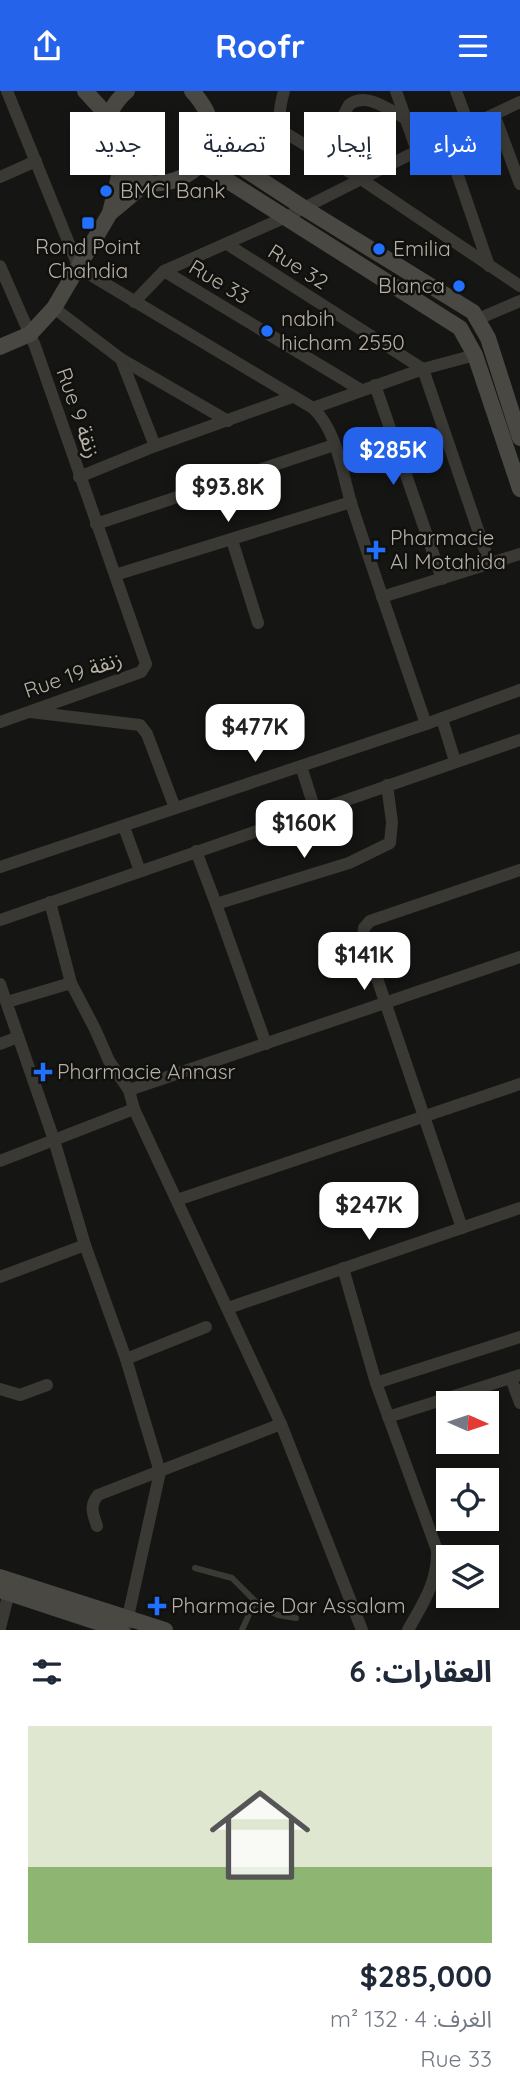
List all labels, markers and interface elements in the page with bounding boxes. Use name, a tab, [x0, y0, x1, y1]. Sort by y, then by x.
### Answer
text: Roofr	[215, 26, 305, 66]
icon: share	[28, 27, 66, 65]
icon: menu	[454, 27, 492, 65]
chip: جديد	[70, 112, 165, 175]
chip: تصفية	[179, 112, 290, 175]
chip: إيجار	[304, 112, 396, 175]
chip: شراء	[410, 112, 501, 175]
place label: BMCI Bank	[120, 177, 226, 203]
marker: BMCI Bank	[98, 183, 114, 199]
marker: Rond Point Chahdia	[80, 215, 96, 231]
place label: Rond Point Chahdia	[35, 233, 141, 283]
place label: Emilia	[393, 235, 451, 261]
street label: Rue 32	[264, 238, 333, 295]
marker: Emilia	[371, 241, 387, 257]
street label: Rue 33	[185, 253, 254, 309]
place label: Blanca	[378, 272, 445, 298]
marker: Blanca	[451, 278, 467, 294]
place label: nabih hicham 2550	[281, 305, 405, 355]
marker: nabih hicham 2550	[259, 323, 275, 339]
street label: Rue 9 زنقة	[51, 364, 107, 461]
pin: $285K	[344, 427, 442, 487]
text: $285K	[359, 435, 427, 464]
pin: $93.8K	[171, 465, 285, 524]
text: $93.8K	[192, 472, 264, 501]
place label: Pharmacie Al Motahida	[390, 524, 506, 574]
marker: Pharmacie Al Motahida	[368, 542, 384, 558]
street label: Rue 19 زنقة	[20, 645, 125, 703]
pin: $477K	[206, 705, 304, 764]
text: $477K	[222, 712, 288, 741]
pin: $160K	[255, 801, 353, 860]
text: $160K	[272, 808, 336, 837]
pin: $141K	[315, 933, 413, 992]
text: $141K	[334, 940, 394, 969]
place label: Pharmacie Annasr	[57, 1058, 236, 1084]
marker: Pharmacie Annasr	[35, 1064, 51, 1080]
pin: $247K	[320, 1183, 418, 1242]
text: $247K	[335, 1190, 403, 1219]
north arrow	[436, 1391, 499, 1454]
map controls	[436, 1391, 499, 1608]
button: locate	[436, 1468, 499, 1531]
button: layers	[436, 1545, 499, 1608]
place label: Pharmacie Dar Assalam	[171, 1592, 406, 1618]
marker: Pharmacie Dar Assalam	[149, 1598, 165, 1614]
text: العقارات: 6	[349, 1652, 492, 1690]
icon: filters	[28, 1653, 66, 1691]
icon: home	[197, 1772, 323, 1898]
text: $285,000	[360, 1957, 492, 1995]
text: الغرف: 4 · 132 m²	[330, 2004, 492, 2033]
text: Rue 33	[420, 2044, 492, 2073]

